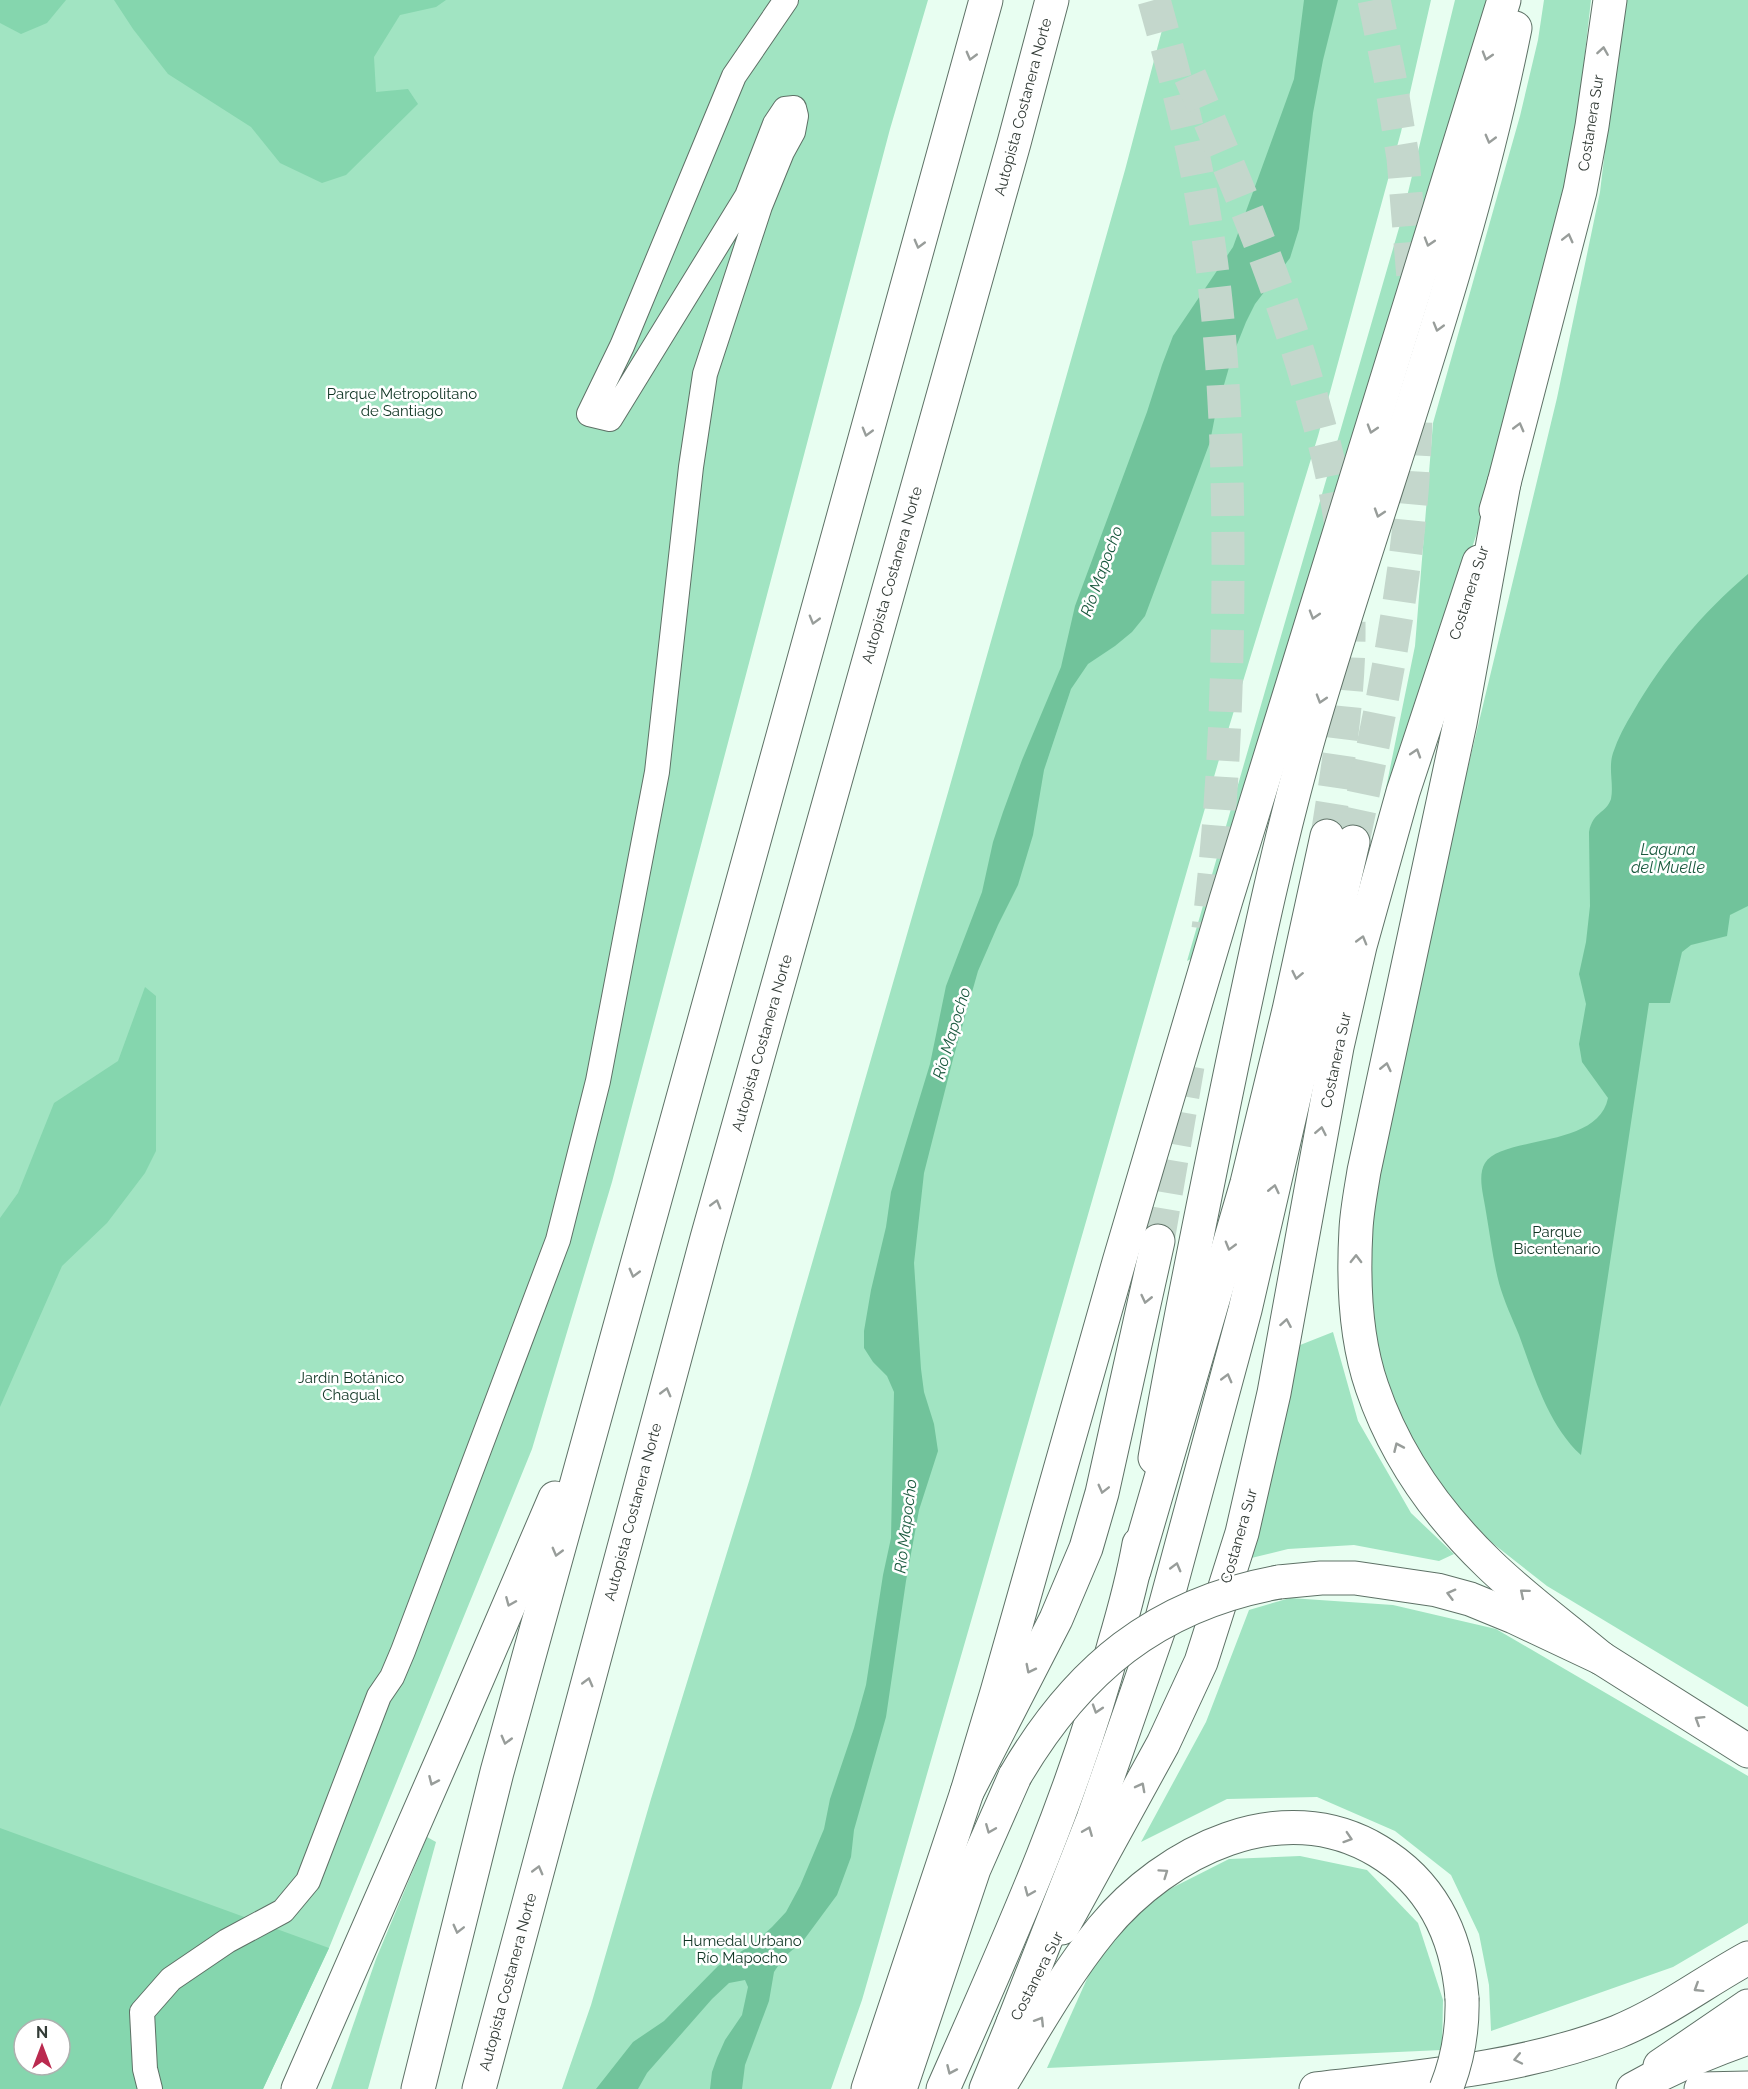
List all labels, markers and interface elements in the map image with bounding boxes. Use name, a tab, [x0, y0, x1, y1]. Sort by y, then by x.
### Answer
street label: Autopista Costanera Norte	[991, 16, 1055, 198]
one-way arrow	[1596, 46, 1609, 56]
one-way arrow	[1482, 50, 1494, 61]
one-way arrow	[965, 51, 978, 61]
street label: Costanera Sur	[1574, 73, 1608, 173]
one-way arrow	[1485, 134, 1498, 144]
one-way arrow	[1561, 233, 1574, 243]
one-way arrow	[1424, 236, 1436, 247]
one-way arrow	[914, 239, 927, 249]
one-way arrow	[1433, 321, 1445, 332]
park label: Parque Metropolitano de Santiago	[327, 385, 477, 420]
one-way arrow	[1512, 422, 1525, 432]
one-way arrow	[1366, 423, 1379, 434]
one-way arrow	[862, 426, 874, 437]
street label: Autopista Costanera Norte	[858, 484, 926, 666]
one-way arrow	[1374, 507, 1386, 518]
water label: Río Mapocho	[1076, 523, 1127, 619]
street label: Costanera Sur	[1445, 543, 1493, 642]
one-way arrow	[1309, 609, 1321, 620]
one-way arrow	[809, 614, 821, 625]
one-way arrow	[1316, 693, 1328, 704]
one-way arrow	[1409, 748, 1422, 759]
water label: Laguna del Muelle	[1631, 840, 1705, 877]
one-way arrow	[1355, 935, 1367, 946]
street label: Autopista Costanera Norte	[728, 952, 796, 1134]
one-way arrow	[1291, 970, 1304, 980]
water label: Río Mapocho	[929, 985, 974, 1081]
street label: Costanera Sur	[1317, 1010, 1355, 1110]
one-way arrow	[1379, 1062, 1392, 1072]
one-way arrow	[1314, 1126, 1327, 1136]
one-way arrow	[1266, 1184, 1279, 1194]
one-way arrow	[709, 1199, 722, 1209]
park label: Parque Bicentenario	[1514, 1223, 1601, 1258]
one-way arrow	[1225, 1240, 1237, 1251]
one-way arrow	[1350, 1254, 1362, 1263]
one-way arrow	[629, 1267, 641, 1278]
one-way arrow	[1140, 1293, 1153, 1303]
one-way arrow	[1280, 1318, 1292, 1327]
park label: Jardín Botánico Chagual	[298, 1369, 404, 1404]
one-way arrow	[1219, 1374, 1232, 1384]
one-way arrow	[658, 1387, 671, 1397]
street label: Autopista Costanera Norte	[601, 1421, 665, 1603]
one-way arrow	[1393, 1442, 1405, 1453]
water label: Río Mapocho	[890, 1478, 921, 1574]
one-way arrow	[1098, 1484, 1111, 1494]
street label: Costanera Sur	[1217, 1486, 1261, 1585]
one-way arrow	[552, 1546, 564, 1557]
one-way arrow	[1169, 1562, 1181, 1573]
one-way arrow	[1446, 1589, 1457, 1601]
one-way arrow	[1520, 1590, 1531, 1601]
one-way arrow	[505, 1596, 517, 1607]
one-way arrow	[1026, 1663, 1037, 1673]
one-way arrow	[581, 1677, 593, 1688]
one-way arrow	[1091, 1703, 1104, 1714]
one-way arrow	[1694, 1716, 1705, 1727]
one-way arrow	[500, 1735, 513, 1745]
one-way arrow	[428, 1775, 440, 1786]
one-way arrow	[1134, 1782, 1145, 1793]
one-way arrow	[985, 1823, 997, 1834]
one-way arrow	[1081, 1827, 1093, 1838]
one-way arrow	[1342, 1830, 1353, 1843]
one-way arrow	[530, 1865, 543, 1875]
one-way arrow	[1158, 1869, 1169, 1880]
one-way arrow	[1024, 1885, 1036, 1896]
street label: Autopista Costanera Norte	[476, 1891, 540, 2073]
one-way arrow	[452, 1924, 465, 1934]
street label: Costanera Sur	[1007, 1928, 1068, 2024]
park label: Humedal Urbano Río Mapocho	[682, 1932, 802, 1967]
one-way arrow	[1694, 1981, 1704, 1993]
north arrow	[12, 2017, 72, 2077]
one-way arrow	[1033, 2017, 1044, 2028]
text: N	[36, 2023, 48, 2042]
one-way arrow	[1513, 2052, 1523, 2065]
one-way arrow	[946, 2064, 958, 2075]

